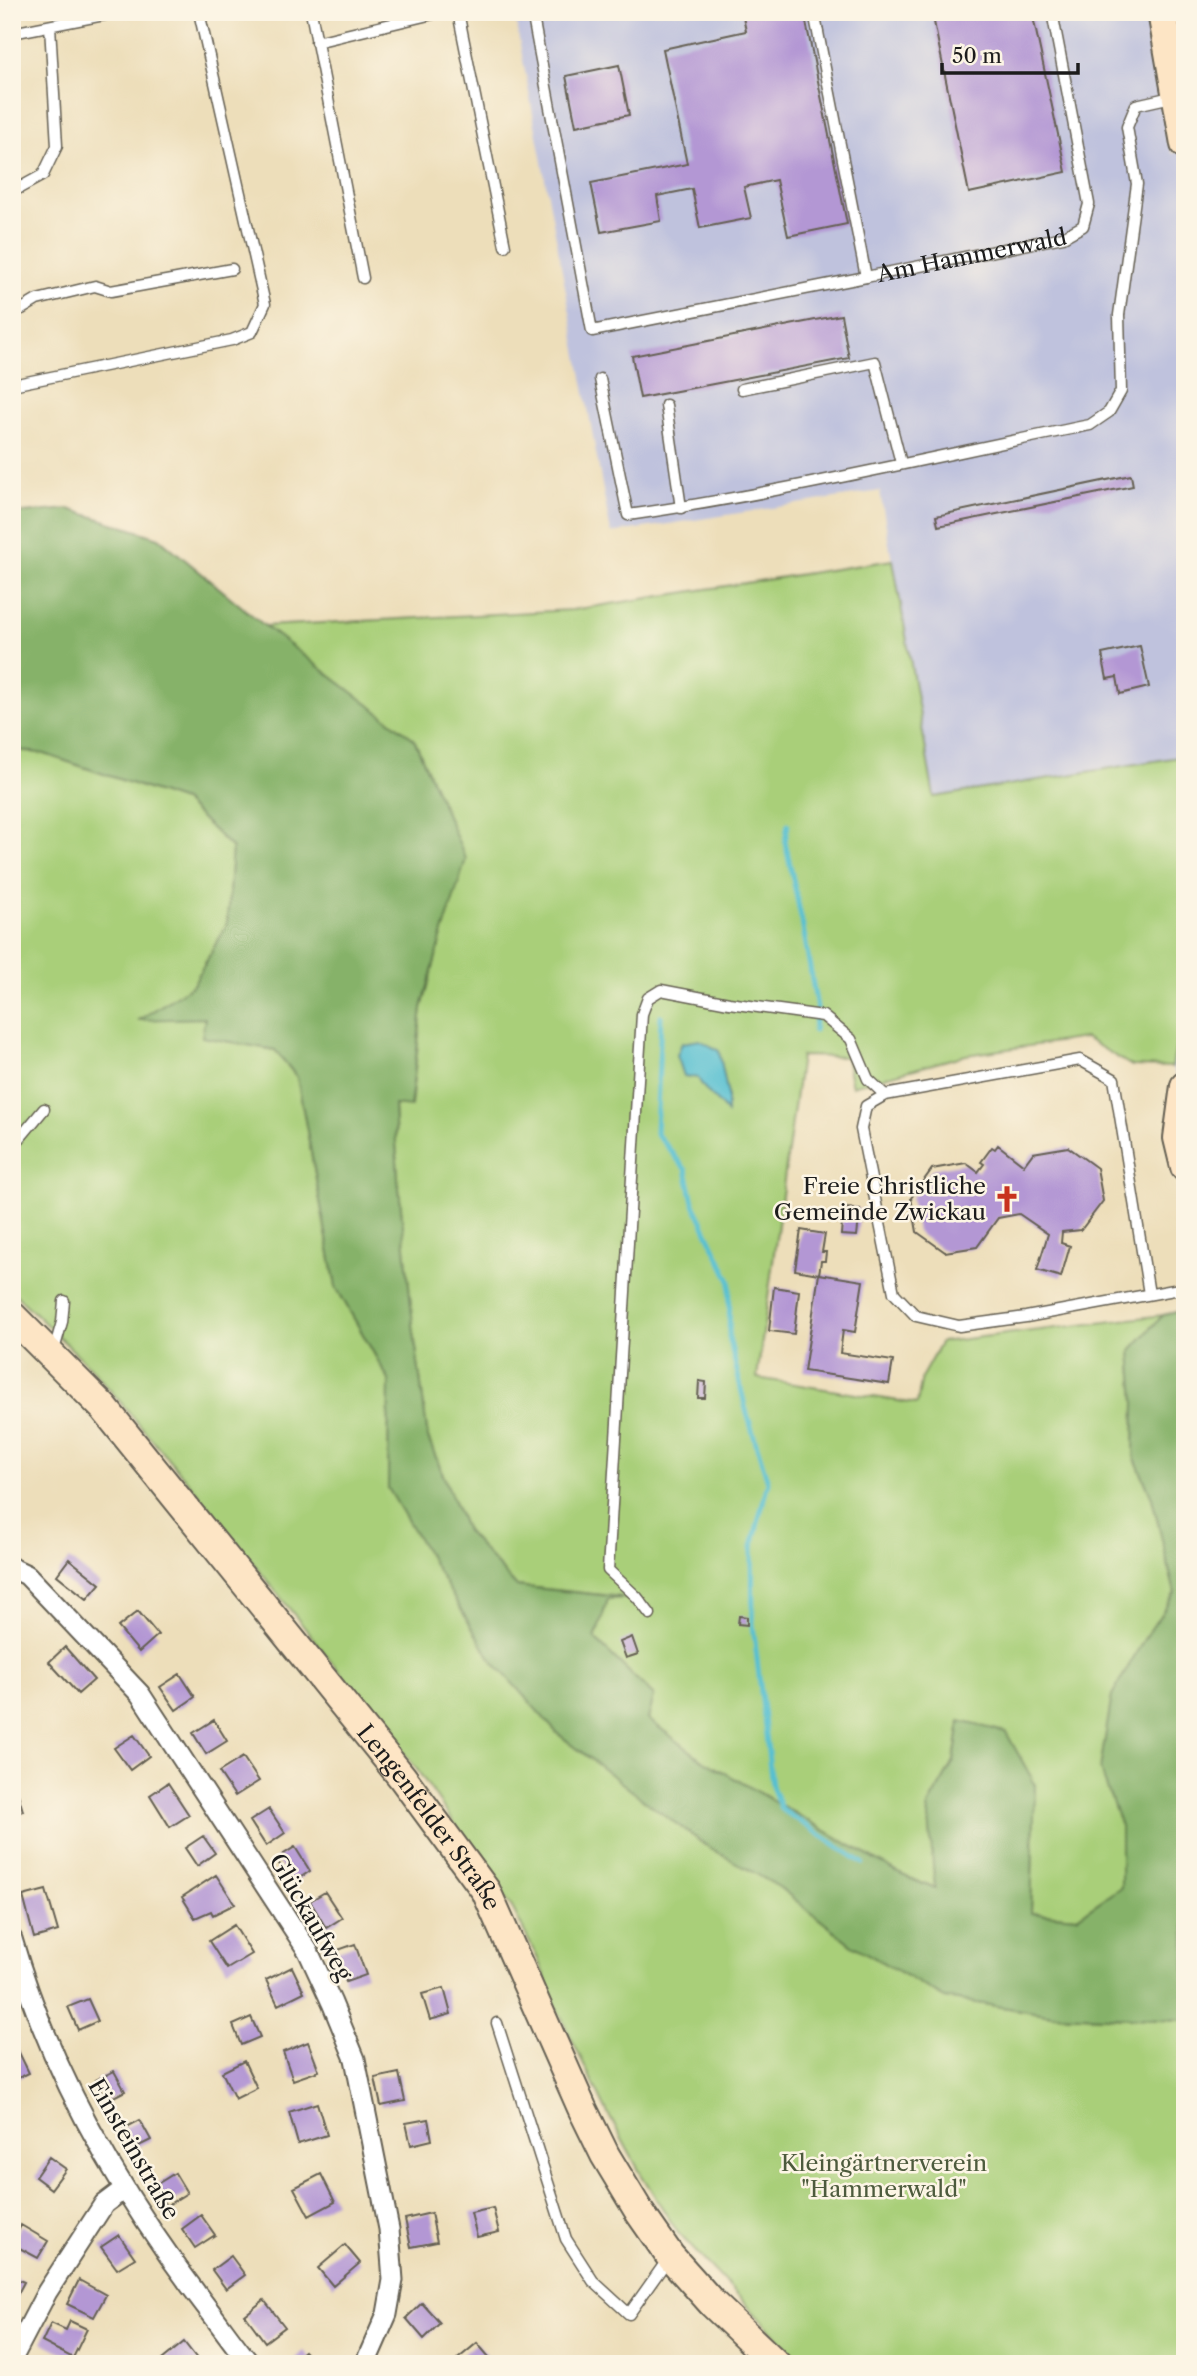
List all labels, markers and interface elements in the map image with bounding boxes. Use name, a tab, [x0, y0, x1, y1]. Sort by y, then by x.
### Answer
scale bar	[942, 32, 1078, 76]
text: 50 m	[952, 43, 1002, 68]
street label: Am Hammerwald	[873, 223, 1069, 289]
place label: Freie Christliche Gemeinde Zwickau	[774, 1172, 986, 1226]
church icon: Freie Christliche Gemeinde Zwickau	[992, 1184, 1022, 1214]
street label: Lengenfelder Straße	[351, 1719, 507, 1914]
street label: Glückaufweg	[263, 1848, 359, 1986]
street label: Einsteinstraße	[82, 2074, 186, 2224]
park label: Kleingärtnerverein "Hammerwald"	[781, 2149, 987, 2203]

